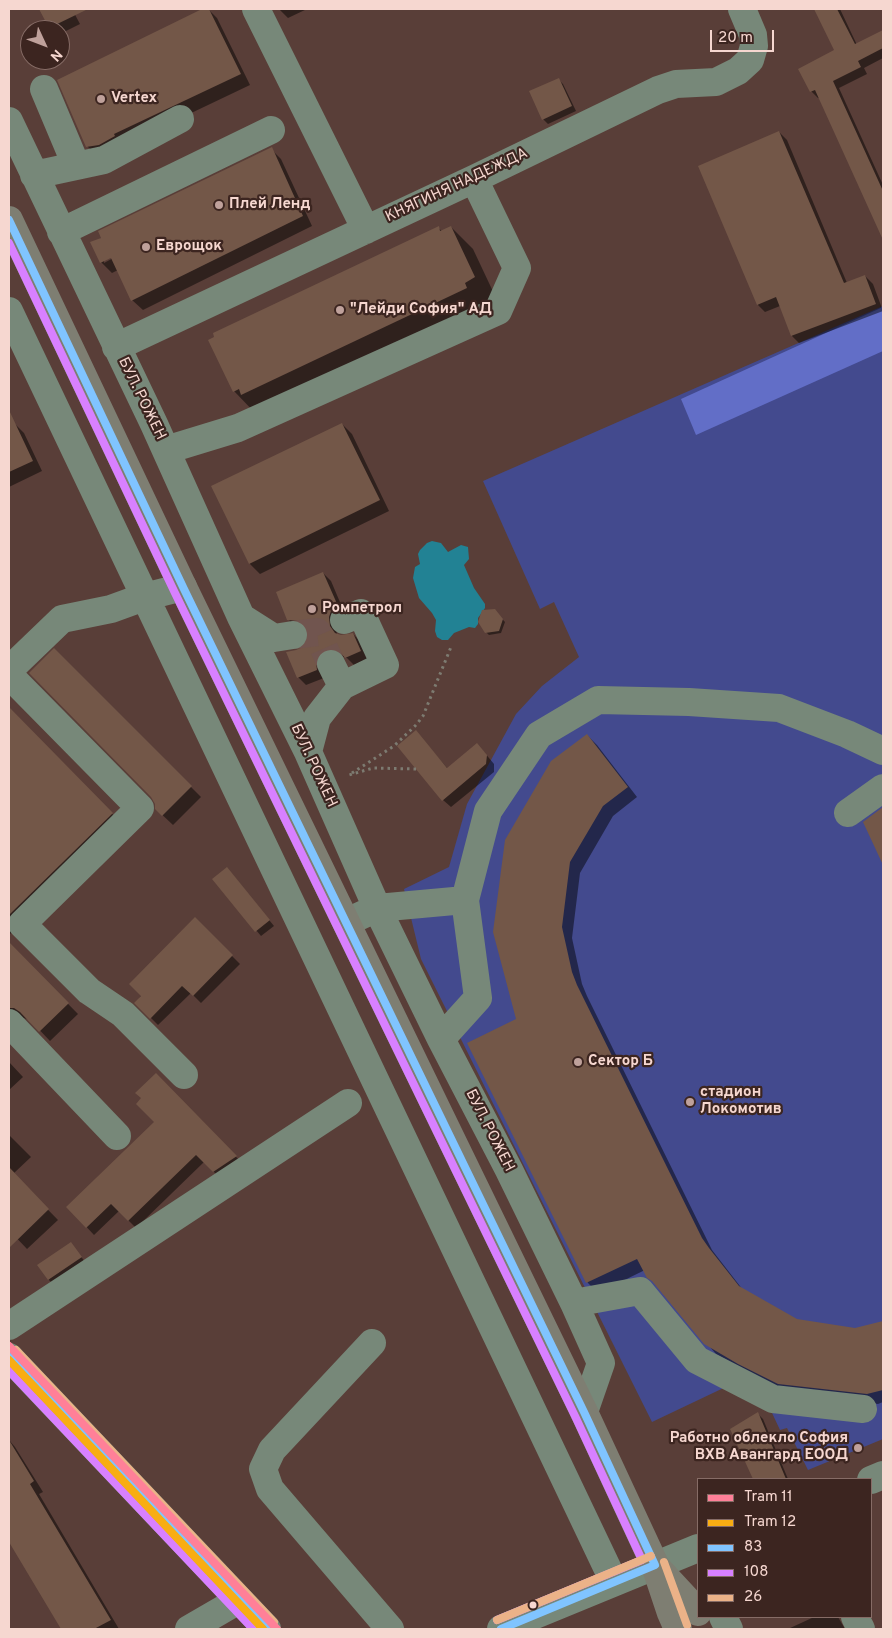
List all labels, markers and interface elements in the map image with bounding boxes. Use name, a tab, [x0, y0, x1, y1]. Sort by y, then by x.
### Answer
north arrow	[20, 20, 70, 70]
scale bar	[712, 20, 776, 52]
text: 20 m	[718, 29, 753, 48]
text: N	[46, 45, 65, 64]
place label: Vertex	[111, 90, 157, 108]
marker: Vertex	[95, 93, 107, 105]
street label: КНЯГИНЯ НАДЕЖДА	[383, 145, 531, 227]
place label: Плей Ленд	[229, 196, 310, 214]
marker: Плей Ленд	[213, 199, 225, 211]
place label: Еврощок	[156, 238, 222, 256]
marker: Еврощок	[140, 241, 152, 253]
place label: "Лейди София" АД	[350, 301, 492, 319]
marker: "Лейди София" АД	[334, 304, 346, 316]
street label: БУЛ. РОЖЕН	[113, 355, 169, 443]
place label: Ромпетрол	[322, 600, 402, 618]
marker: Ромпетрол	[306, 603, 318, 615]
street label: БУЛ. РОЖЕН	[286, 722, 340, 810]
place label: Сектор Б	[588, 1053, 653, 1071]
marker: Сектор Б	[572, 1056, 584, 1068]
place label: стадион Локомотив	[700, 1084, 782, 1119]
street label: БУЛ. РОЖЕН	[461, 1087, 517, 1175]
marker: стадион Локомотив	[684, 1096, 696, 1108]
place label: Работно облекло София ВХВ Авангард ЕООД	[670, 1430, 848, 1465]
marker: Работно облекло София ВХВ Авангард ЕООД	[852, 1442, 864, 1454]
legend	[697, 1478, 872, 1618]
text: Tram 11	[744, 1488, 792, 1507]
text: Tram 12	[744, 1513, 796, 1532]
text: 83	[744, 1538, 762, 1557]
text: 108	[744, 1563, 768, 1582]
text: 26	[744, 1588, 762, 1607]
unlabelled marker	[528, 1600, 538, 1610]

